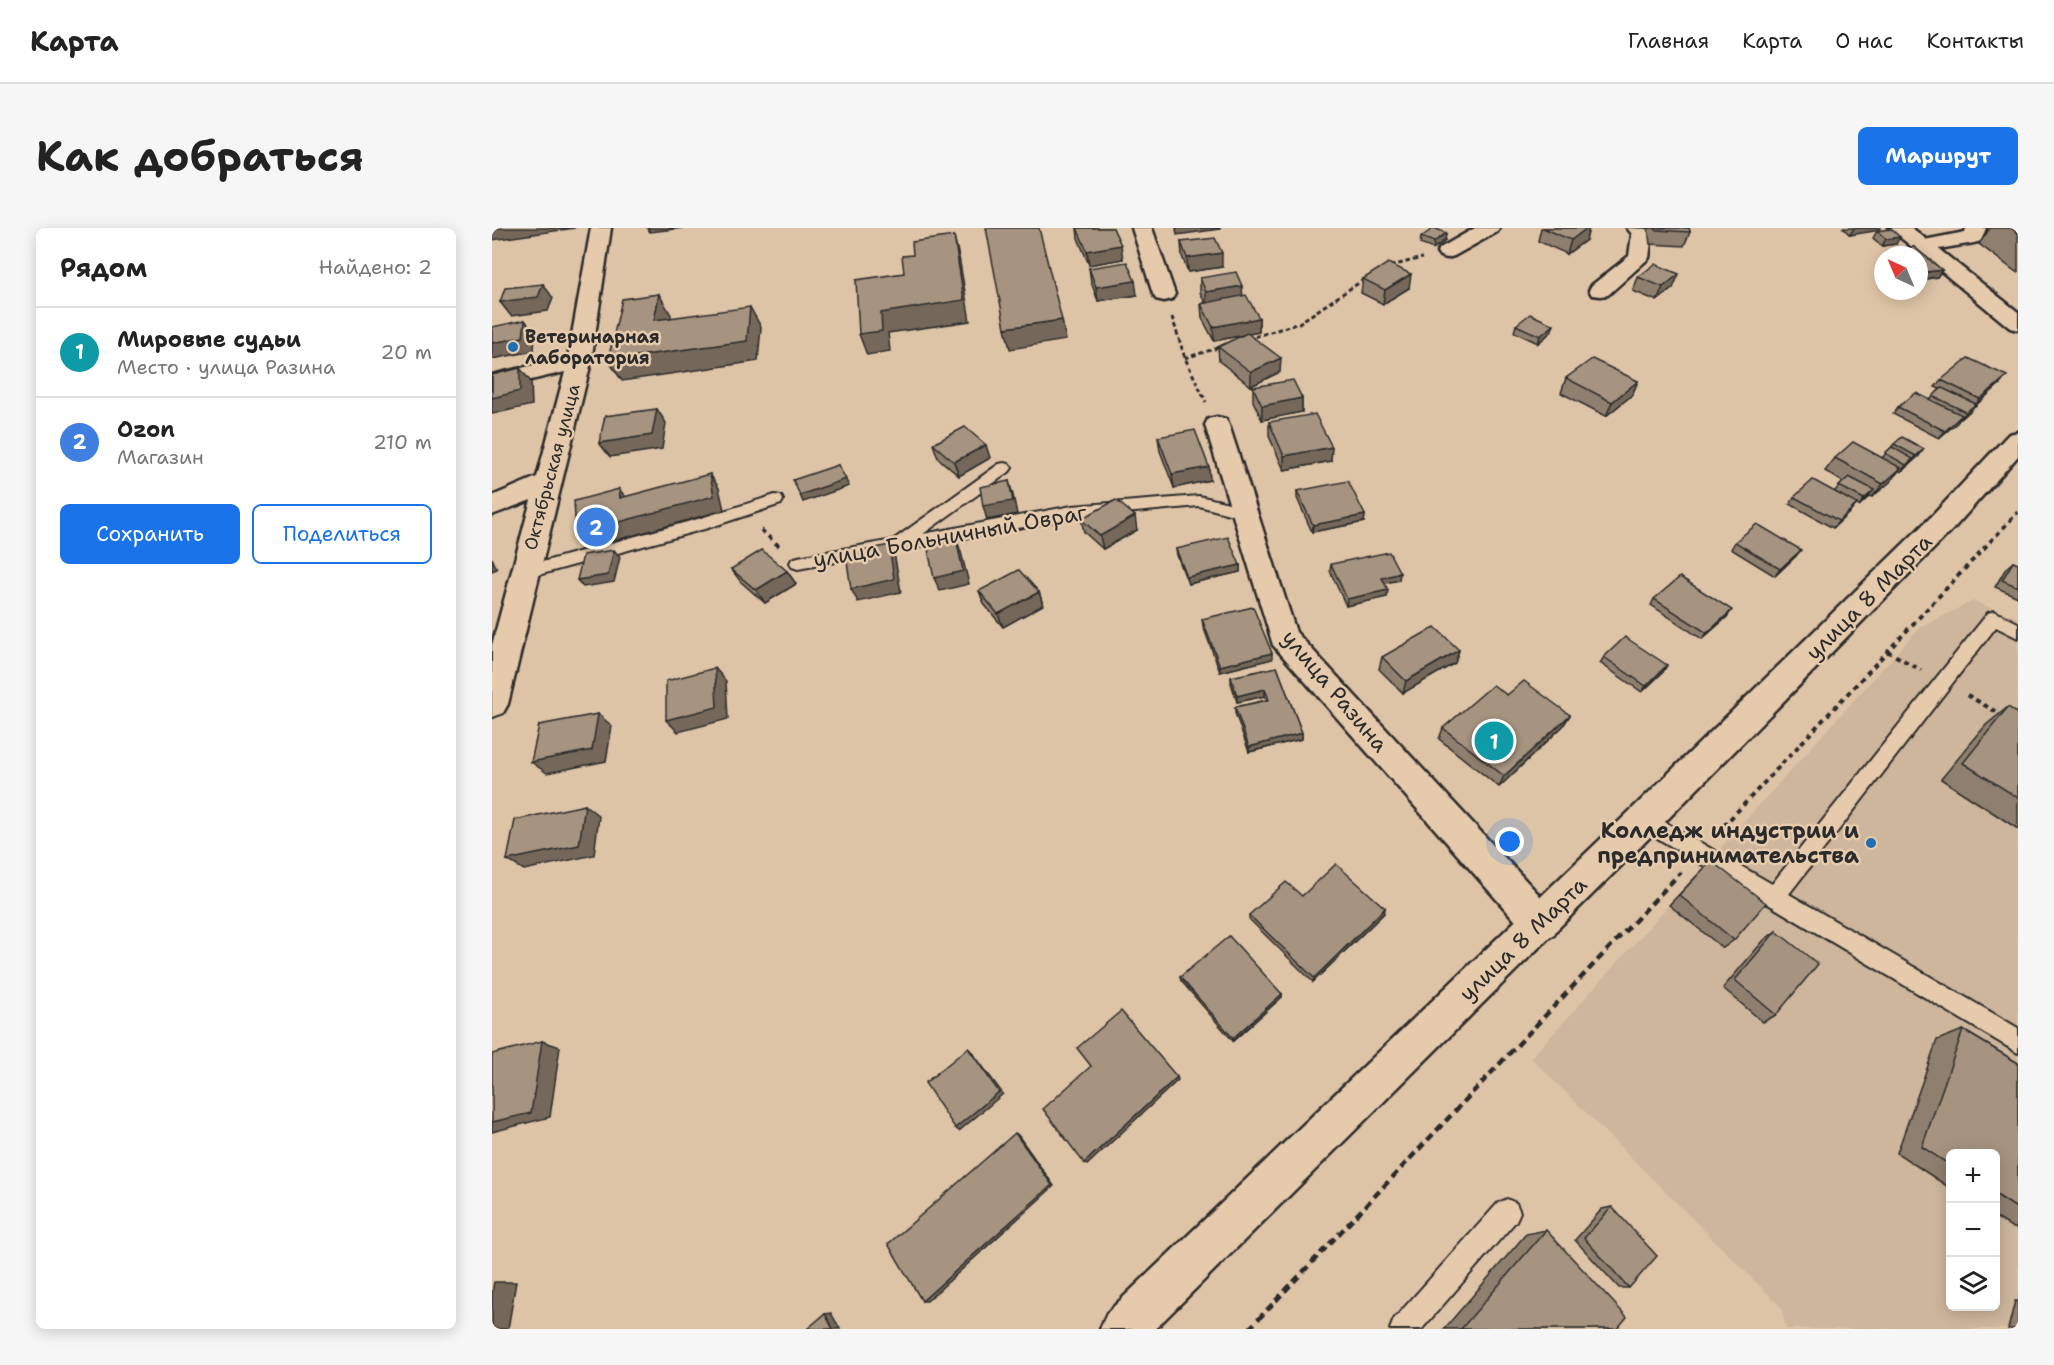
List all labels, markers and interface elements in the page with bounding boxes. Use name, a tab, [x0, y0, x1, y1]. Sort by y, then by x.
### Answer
text: Карта	[30, 22, 119, 60]
text: Главная	[1628, 27, 1709, 55]
text: Карта	[1742, 27, 1802, 55]
text: О нас	[1835, 27, 1893, 55]
text: Контакты	[1926, 27, 2024, 55]
button: Маршрут	[1858, 127, 2018, 185]
text: Как добраться	[36, 128, 364, 184]
north arrow	[1874, 246, 1928, 300]
text: Рядом	[60, 250, 147, 285]
text: Найдено: 2	[319, 254, 432, 280]
text: Мировые судьи	[117, 325, 301, 354]
place label: Ветеринарная лаборатория	[525, 325, 660, 370]
text: 1	[75, 339, 84, 365]
text: 20 m	[381, 339, 432, 365]
marker: Ветеринарная лаборатория	[506, 340, 520, 354]
text: Место · улица Разина	[117, 354, 336, 380]
street label: Октябрьская улица	[518, 381, 586, 553]
text: Ozon	[117, 415, 175, 444]
text: 2	[73, 429, 87, 455]
text: 210 m	[373, 429, 432, 455]
text: Магазин	[117, 444, 204, 470]
street label: улица Больничный Овраг	[811, 498, 1089, 574]
button: Сохранить	[60, 504, 240, 564]
button: Поделиться	[252, 504, 432, 564]
pin: 2	[576, 504, 616, 550]
street label: улица 8 Марта	[1800, 527, 1939, 666]
street label: улица Разина	[1275, 624, 1395, 758]
pin: 1	[1474, 718, 1514, 764]
place label: Колледж индустрии и предпринимательства	[1597, 816, 1859, 870]
your location	[1495, 827, 1524, 856]
marker: Колледж индустрии и предпринимательства	[1864, 836, 1878, 850]
street label: улица 8 Марта	[1453, 870, 1594, 1008]
map controls	[1946, 1149, 2000, 1311]
button: +	[1946, 1149, 2000, 1203]
button: −	[1946, 1203, 2000, 1257]
button: layers	[1946, 1257, 2000, 1311]

